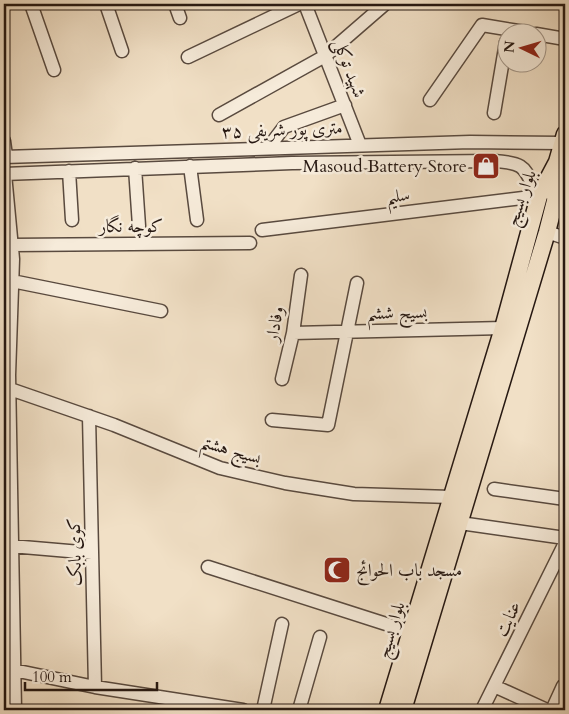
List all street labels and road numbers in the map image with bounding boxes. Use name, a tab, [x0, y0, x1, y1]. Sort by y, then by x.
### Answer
street label: شهید توکلی	[326, 35, 372, 101]
street label: ۳۵ متری پور شریفی	[221, 115, 343, 145]
street label: بلوار بسیج	[499, 166, 546, 231]
street label: سلیم	[385, 182, 412, 215]
street label: کوچه نگار	[97, 214, 163, 239]
street label: بسیج ششم	[366, 300, 428, 331]
street label: وفادار	[259, 304, 290, 346]
street label: بسیج هشتم	[196, 429, 264, 476]
street label: کوی بابک	[62, 518, 88, 586]
street label: عنایت	[489, 597, 527, 641]
street label: بلوار بسیج	[371, 598, 414, 662]

